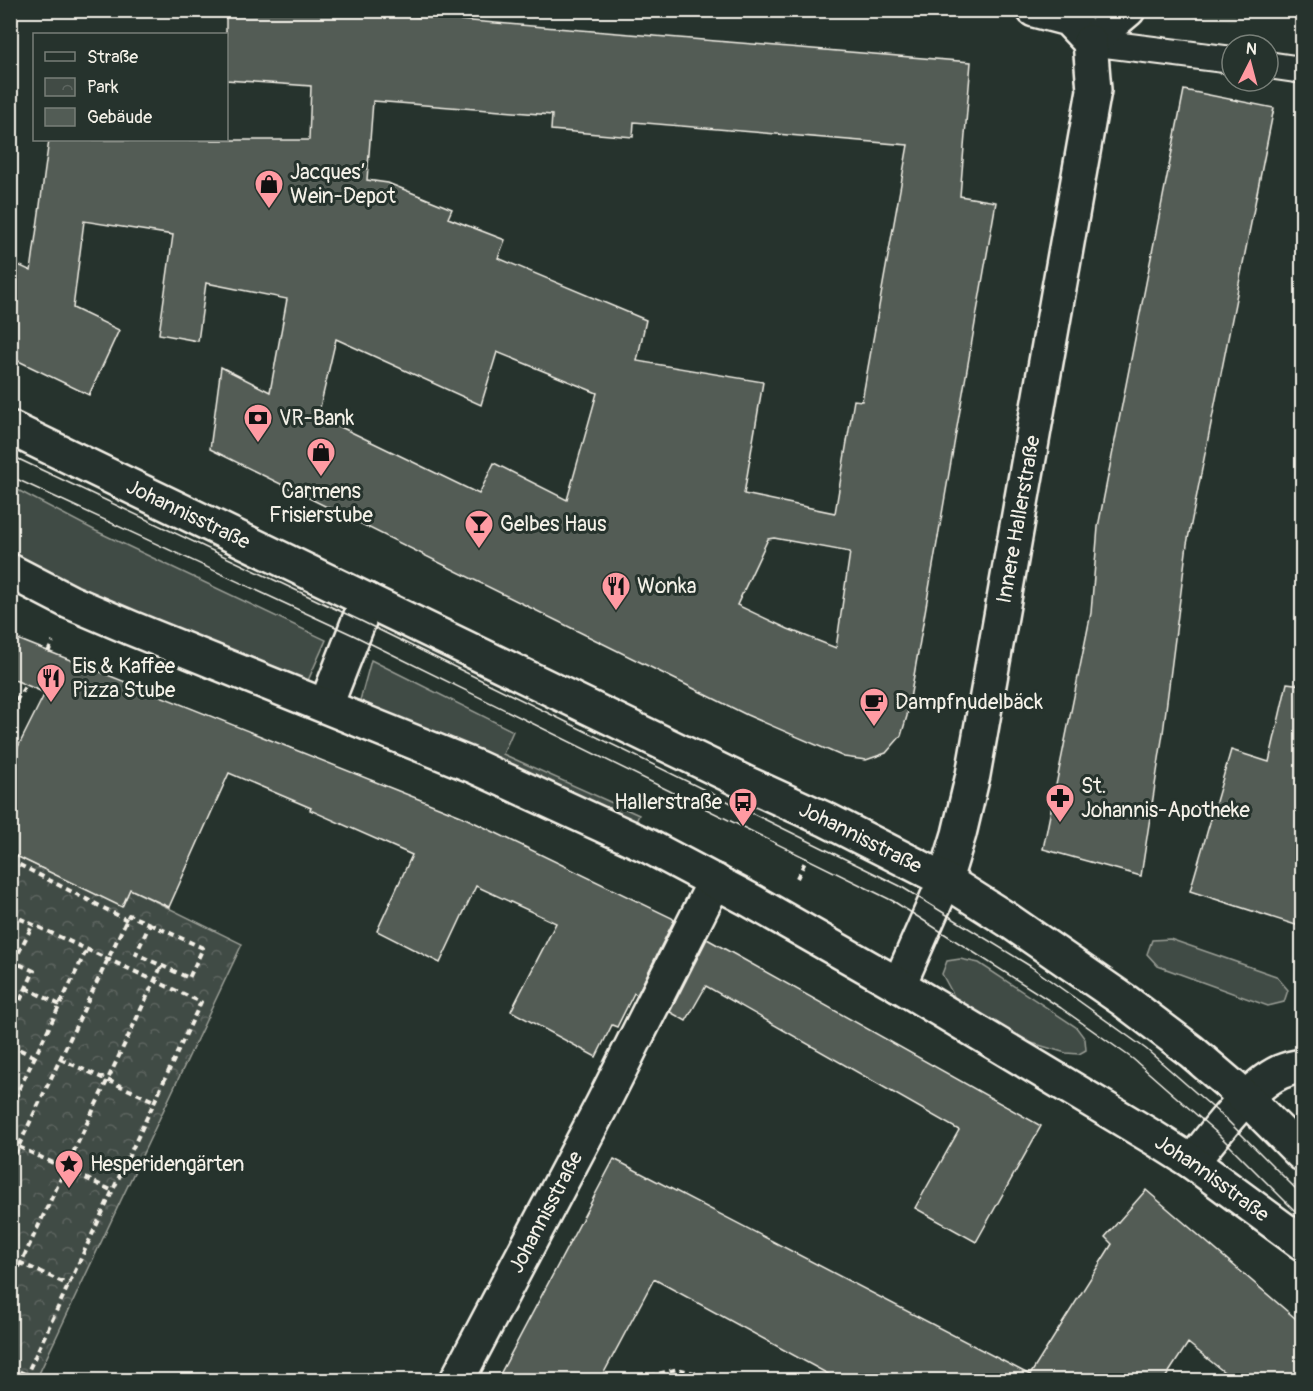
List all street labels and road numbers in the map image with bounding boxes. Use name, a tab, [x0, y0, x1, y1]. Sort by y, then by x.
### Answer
street label: Innere Hallerstraße	[990, 433, 1046, 605]
street label: Johannisstraße	[122, 473, 255, 556]
street label: Johannisstraße	[795, 796, 927, 880]
street label: Johannisstraße	[1150, 1128, 1275, 1228]
street label: Johannisstraße	[502, 1146, 589, 1278]

